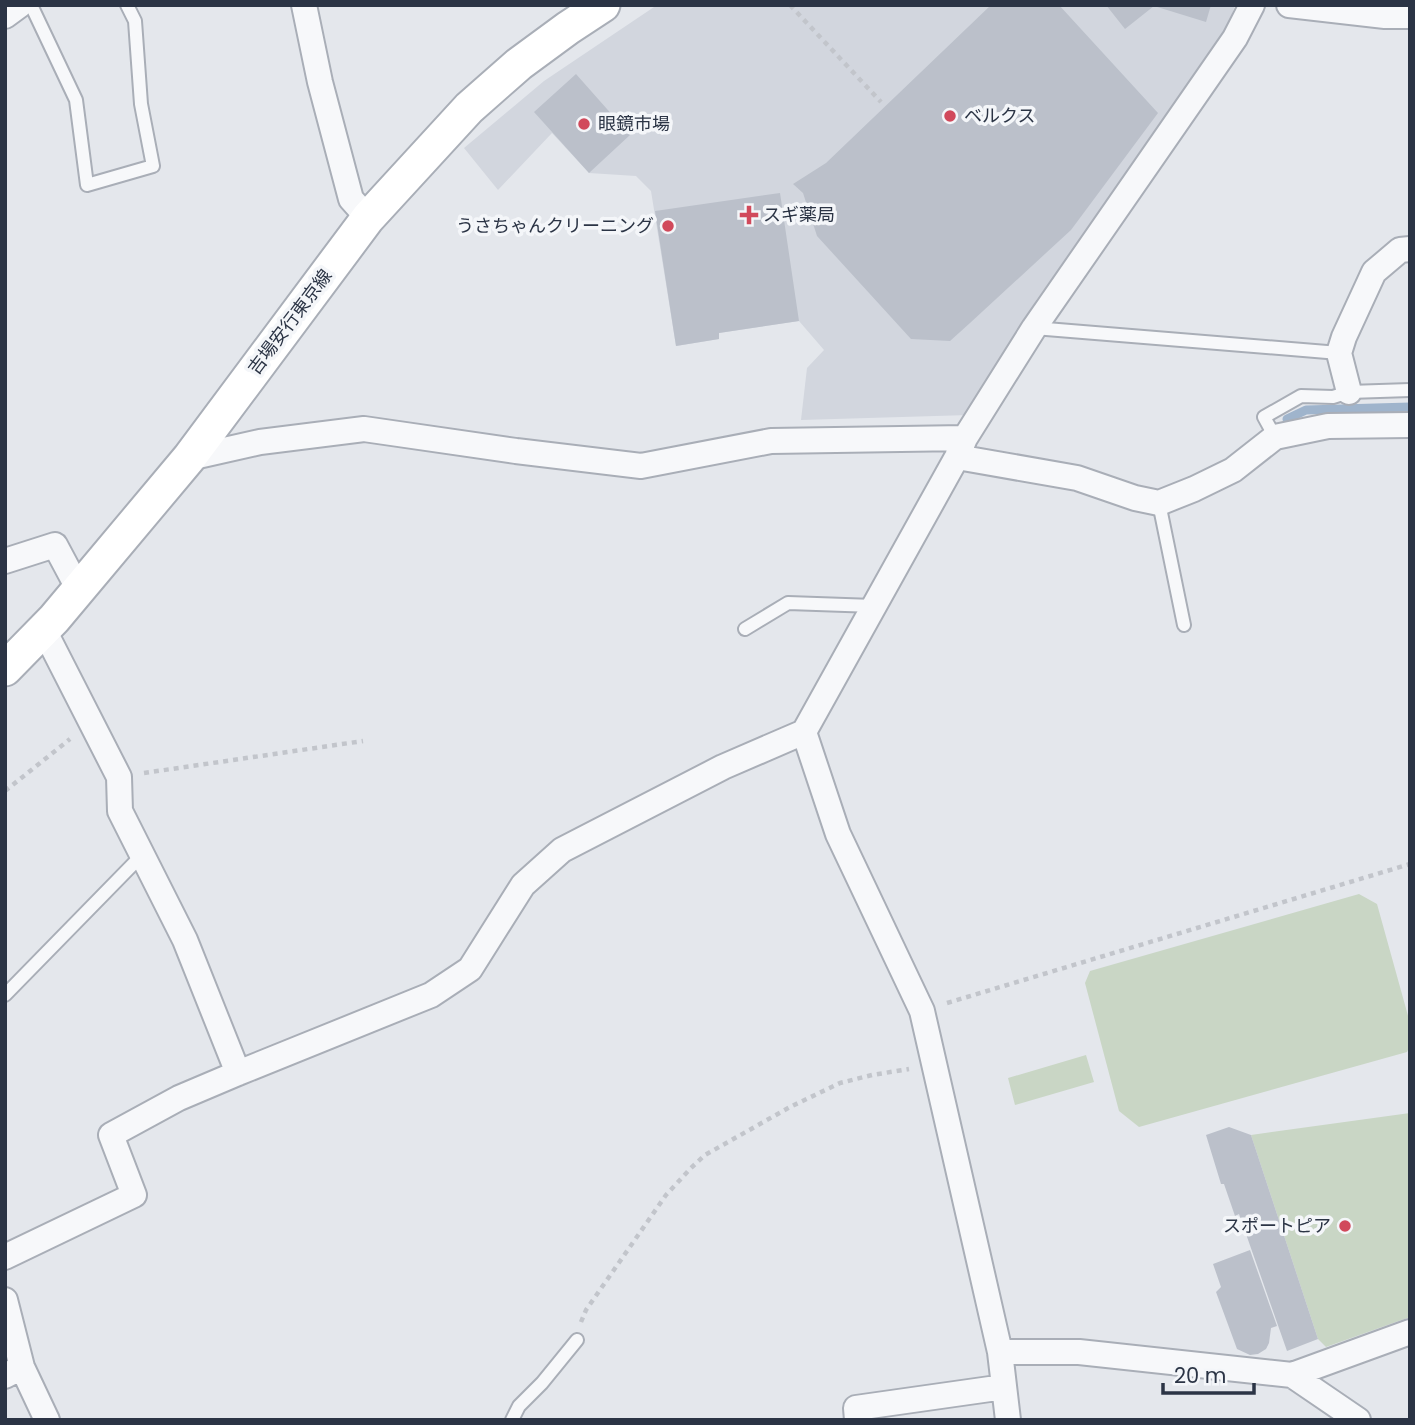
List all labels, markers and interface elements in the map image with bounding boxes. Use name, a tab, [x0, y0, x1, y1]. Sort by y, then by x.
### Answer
place label: ベルクス	[964, 103, 1035, 128]
marker: ベルクス	[942, 108, 958, 124]
place label: 眼鏡市場	[598, 111, 670, 136]
marker: 眼鏡市場	[576, 116, 592, 132]
place label: スギ薬局	[763, 202, 835, 227]
marker: スギ薬局	[741, 207, 757, 223]
place label: うさちゃんクリーニング	[456, 213, 654, 238]
marker: うさちゃんクリーニング	[660, 218, 676, 234]
street label: 吉場安行東京線	[242, 264, 337, 380]
place label: スポートピア	[1223, 1213, 1331, 1238]
marker: スポートピア	[1337, 1218, 1353, 1234]
scale bar	[1163, 1352, 1254, 1396]
text: 20 m	[1174, 1361, 1227, 1390]

